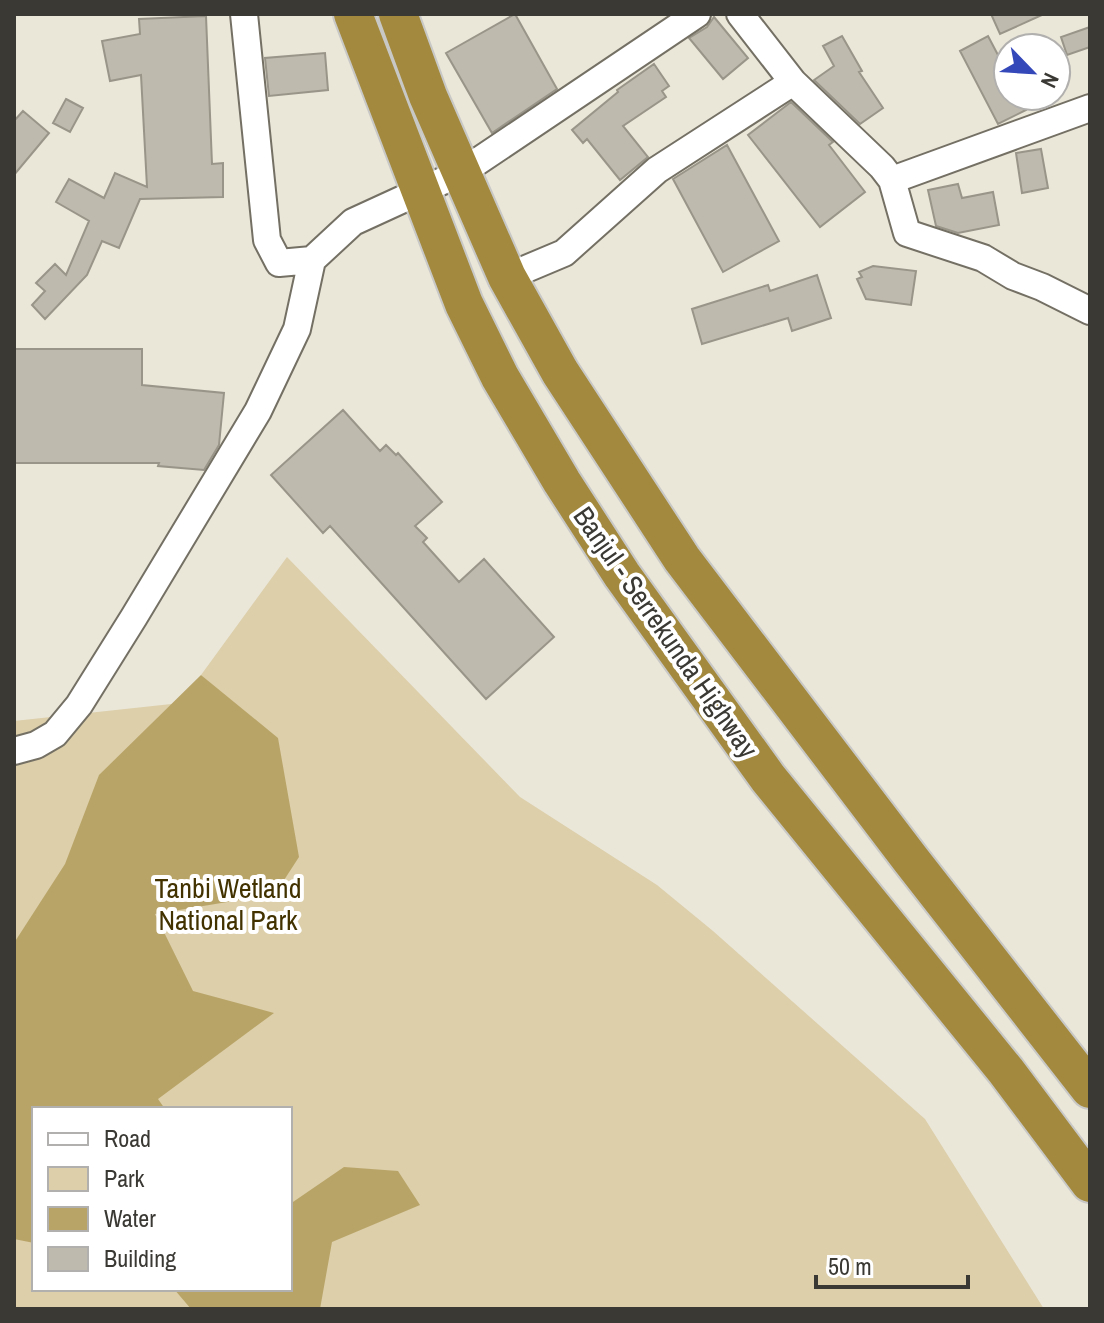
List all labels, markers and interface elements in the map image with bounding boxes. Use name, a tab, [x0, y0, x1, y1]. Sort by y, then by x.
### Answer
north arrow	[992, 32, 1072, 112]
text: N	[1034, 68, 1066, 93]
street label: Banjul - Serrekunda Highway	[565, 499, 768, 766]
park label: Tanbi Wetland National Park	[155, 869, 301, 939]
legend	[32, 1107, 292, 1291]
text: Road	[104, 1122, 151, 1154]
text: Park	[104, 1162, 145, 1194]
text: Water	[104, 1202, 156, 1234]
scale bar	[816, 1239, 968, 1289]
text: Building	[104, 1242, 176, 1274]
text: 50 m	[828, 1250, 872, 1282]

